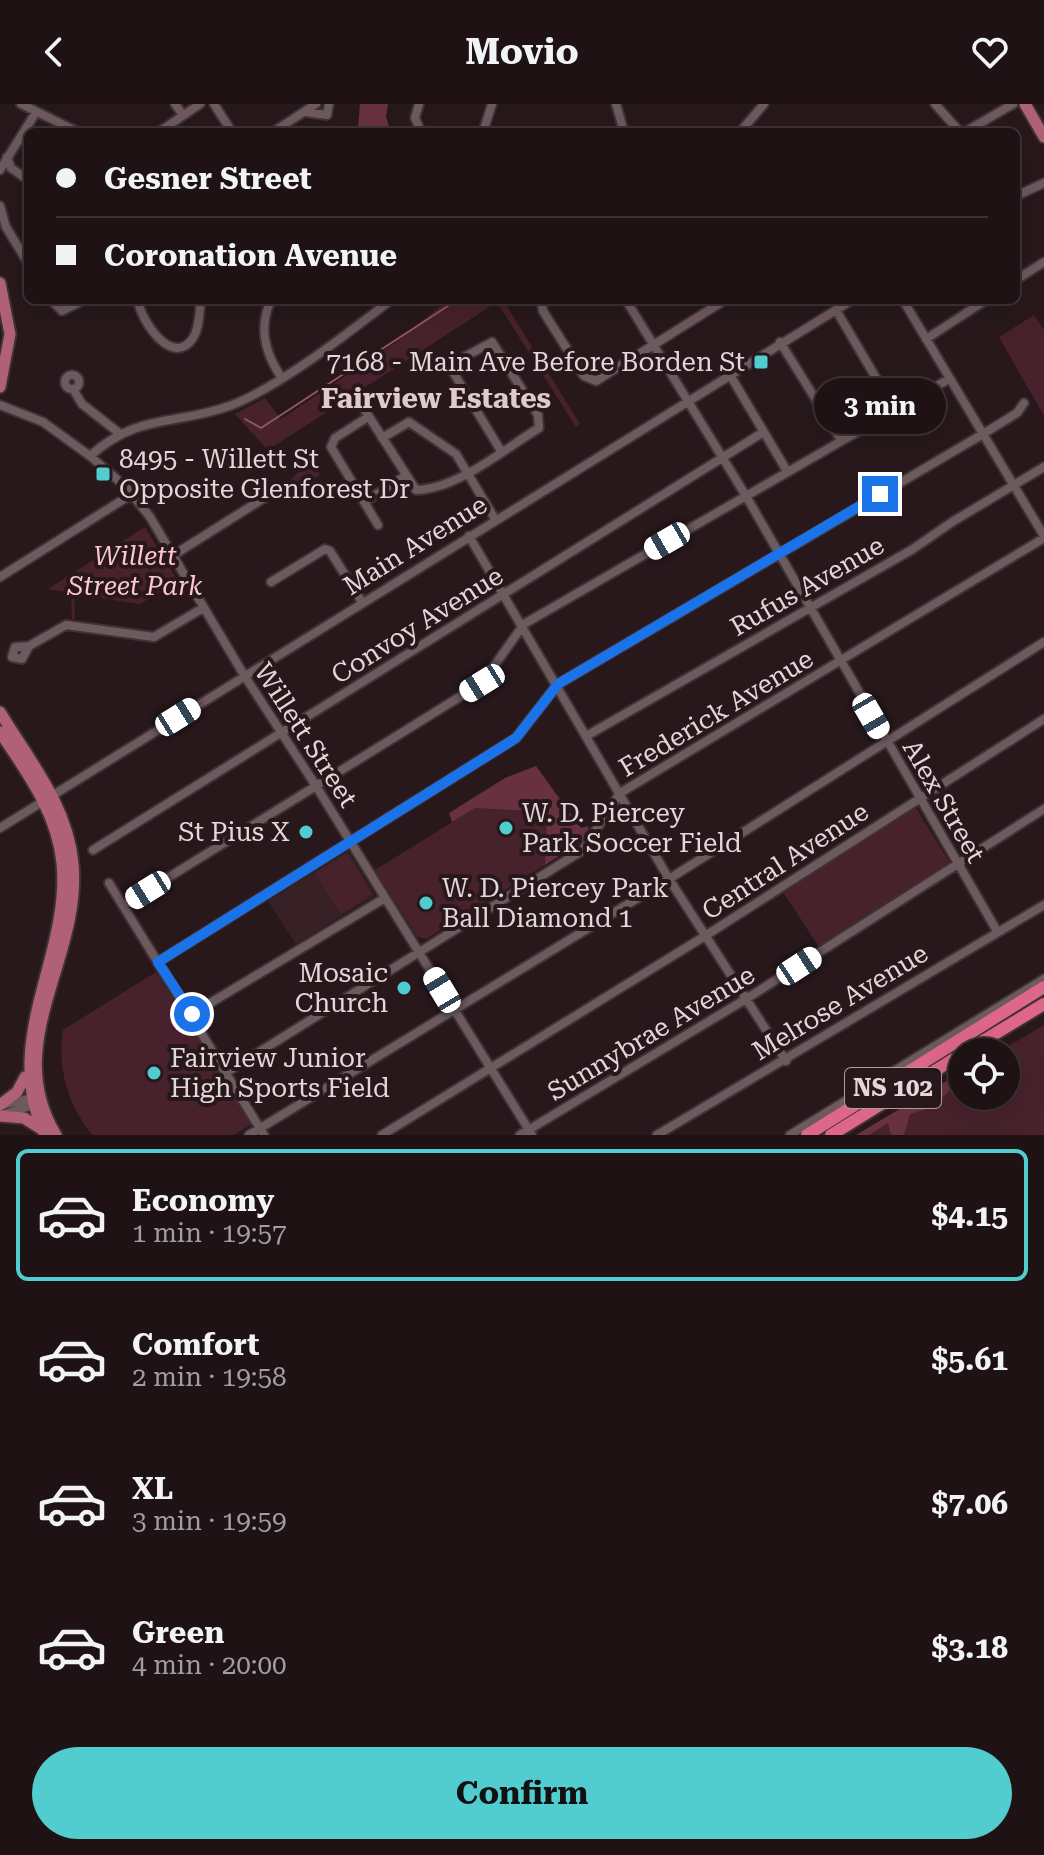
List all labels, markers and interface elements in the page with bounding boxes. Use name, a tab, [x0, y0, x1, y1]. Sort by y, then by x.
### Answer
icon: back	[32, 30, 76, 74]
icon: heart	[968, 30, 1012, 74]
text: Movio	[465, 31, 579, 73]
text: Gesner Street	[104, 161, 312, 196]
text: Coronation Avenue	[104, 238, 397, 273]
place label: 7168 - Main Ave Before Borden St	[326, 347, 745, 377]
marker: 7168 - Main Ave Before Borden St	[752, 353, 770, 371]
callout: 3 min	[814, 378, 946, 434]
district label: Fairview Estates	[321, 382, 551, 415]
text: 3 min	[844, 391, 916, 421]
place label: 8495 - Willett St Opposite Glenforest Dr	[119, 444, 410, 504]
marker: 8495 - Willett St Opposite Glenforest Dr	[94, 465, 112, 483]
route end	[862, 476, 898, 512]
street label: Main Avenue	[338, 489, 492, 601]
car	[640, 519, 694, 563]
street label: Rufus Avenue	[725, 530, 889, 642]
park label: Willett Street Park	[67, 541, 203, 601]
street label: Convoy Avenue	[326, 560, 508, 690]
street label: Frederick Avenue	[614, 643, 818, 783]
street label: Willett Street	[248, 657, 364, 813]
car	[455, 660, 509, 706]
car	[849, 689, 893, 743]
car	[151, 694, 205, 740]
street label: Alex Street	[897, 734, 991, 868]
street label: Central Avenue	[696, 796, 874, 926]
place label: W. D. Piercey Park Soccer Field	[522, 798, 742, 858]
place label: St Pius X	[178, 817, 290, 847]
marker: W. D. Piercey Park Soccer Field	[497, 819, 515, 837]
marker: St Pius X	[297, 823, 315, 841]
car	[121, 867, 175, 913]
place label: W. D. Piercey Park Ball Diamond 1	[442, 873, 669, 933]
marker: W. D. Piercey Park Ball Diamond 1	[417, 894, 435, 912]
street label: Melrose Avenue	[747, 938, 933, 1066]
car	[772, 943, 826, 989]
place label: Mosaic Church	[295, 958, 388, 1018]
street label: Sunnybrae Avenue	[542, 959, 760, 1107]
car	[419, 963, 465, 1017]
marker: Mosaic Church	[395, 979, 413, 997]
route start	[174, 996, 210, 1032]
map controls	[948, 1038, 1020, 1110]
button: locate	[948, 1038, 1020, 1110]
place label: Fairview Junior High Sports Field	[170, 1043, 390, 1103]
marker: Fairview Junior High Sports Field	[145, 1064, 163, 1082]
road number: NS 102	[845, 1068, 941, 1108]
icon: car	[36, 1179, 108, 1251]
text: Economy	[132, 1183, 274, 1218]
text: $4.15	[931, 1198, 1008, 1233]
text: 1 min · 19:57	[132, 1218, 287, 1248]
icon: car	[36, 1323, 108, 1395]
text: Comfort	[132, 1327, 259, 1362]
text: $5.61	[931, 1342, 1008, 1377]
text: 2 min · 19:58	[132, 1362, 287, 1392]
icon: car	[36, 1467, 108, 1539]
text: XL	[132, 1471, 173, 1506]
text: $7.06	[931, 1486, 1008, 1521]
text: 3 min · 19:59	[132, 1506, 287, 1536]
icon: car	[36, 1611, 108, 1683]
text: Green	[132, 1615, 224, 1650]
text: $3.18	[931, 1630, 1008, 1665]
text: 4 min · 20:00	[132, 1650, 287, 1680]
button: Confirm	[32, 1747, 1012, 1839]

